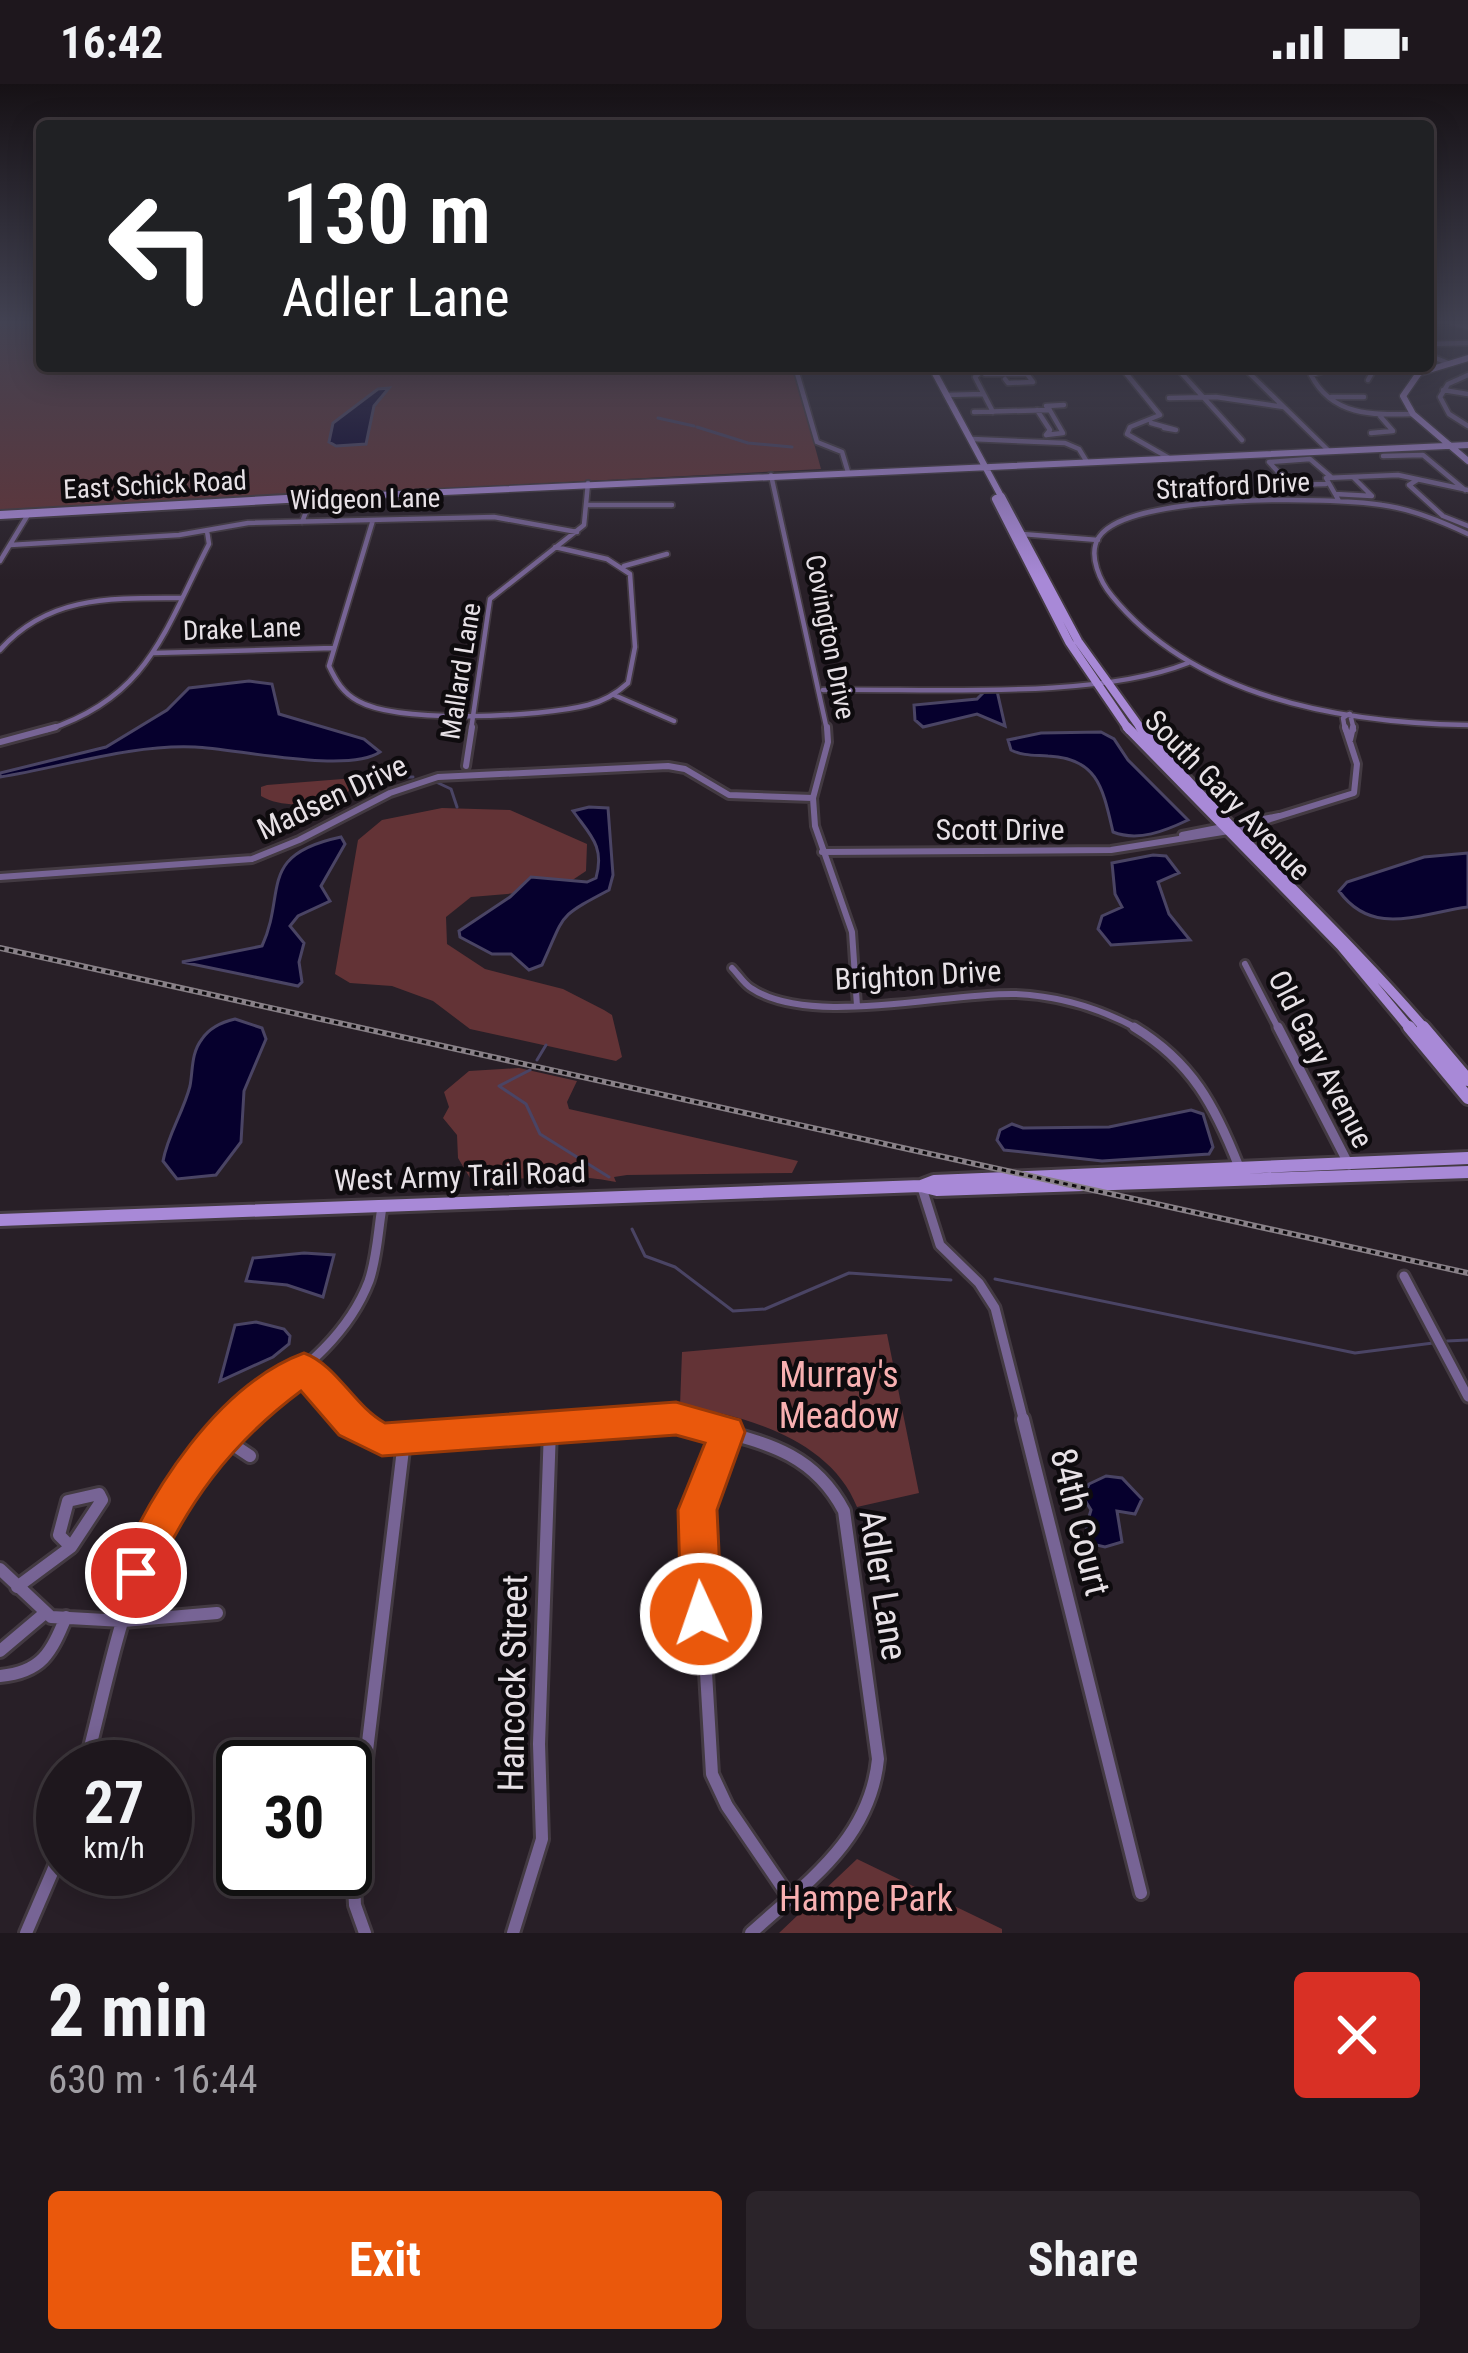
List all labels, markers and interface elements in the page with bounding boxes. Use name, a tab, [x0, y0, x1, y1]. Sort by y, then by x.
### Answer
text: 16:42	[60, 16, 163, 69]
text: 130 m	[282, 165, 491, 264]
icon: left	[84, 168, 240, 324]
text: Adler Lane	[282, 266, 510, 329]
street label: East Schick Road	[62, 464, 248, 506]
street label: Stratford Drive	[1155, 466, 1311, 506]
street label: Widgeon Lane	[289, 482, 441, 516]
street label: Covington Drive	[798, 552, 862, 722]
street label: Mallard Lane	[434, 600, 488, 742]
street label: Drake Lane	[182, 611, 302, 647]
street label: South Gary Avenue	[1138, 703, 1318, 887]
street label: Madsen Drive	[252, 747, 412, 847]
street label: Scott Drive	[936, 812, 1064, 847]
street label: Brighton Drive	[834, 953, 1002, 997]
street label: Old Gary Avenue	[1261, 965, 1381, 1153]
street label: West Army Trail Road	[333, 1154, 587, 1198]
park label: Murray's Meadow	[779, 1354, 899, 1437]
street label: 84th Court	[1041, 1444, 1119, 1600]
street label: Adler Lane	[850, 1507, 916, 1663]
pin	[85, 1522, 187, 1624]
icon: arrive	[103, 1540, 169, 1606]
position arrow	[638, 1551, 764, 1677]
street label: Hancock Street	[490, 1574, 536, 1792]
speed limit sign: 30	[216, 1740, 372, 1896]
text: 27	[84, 1767, 144, 1838]
text: km/h	[83, 1830, 145, 1865]
park label: Hampe Park	[779, 1878, 953, 1920]
text: 2 min	[48, 1969, 208, 2054]
button: close	[1294, 1972, 1420, 2098]
text: 630 m · 16:44	[48, 2057, 258, 2103]
button: Exit	[48, 2191, 722, 2329]
button: Share	[746, 2191, 1420, 2329]

